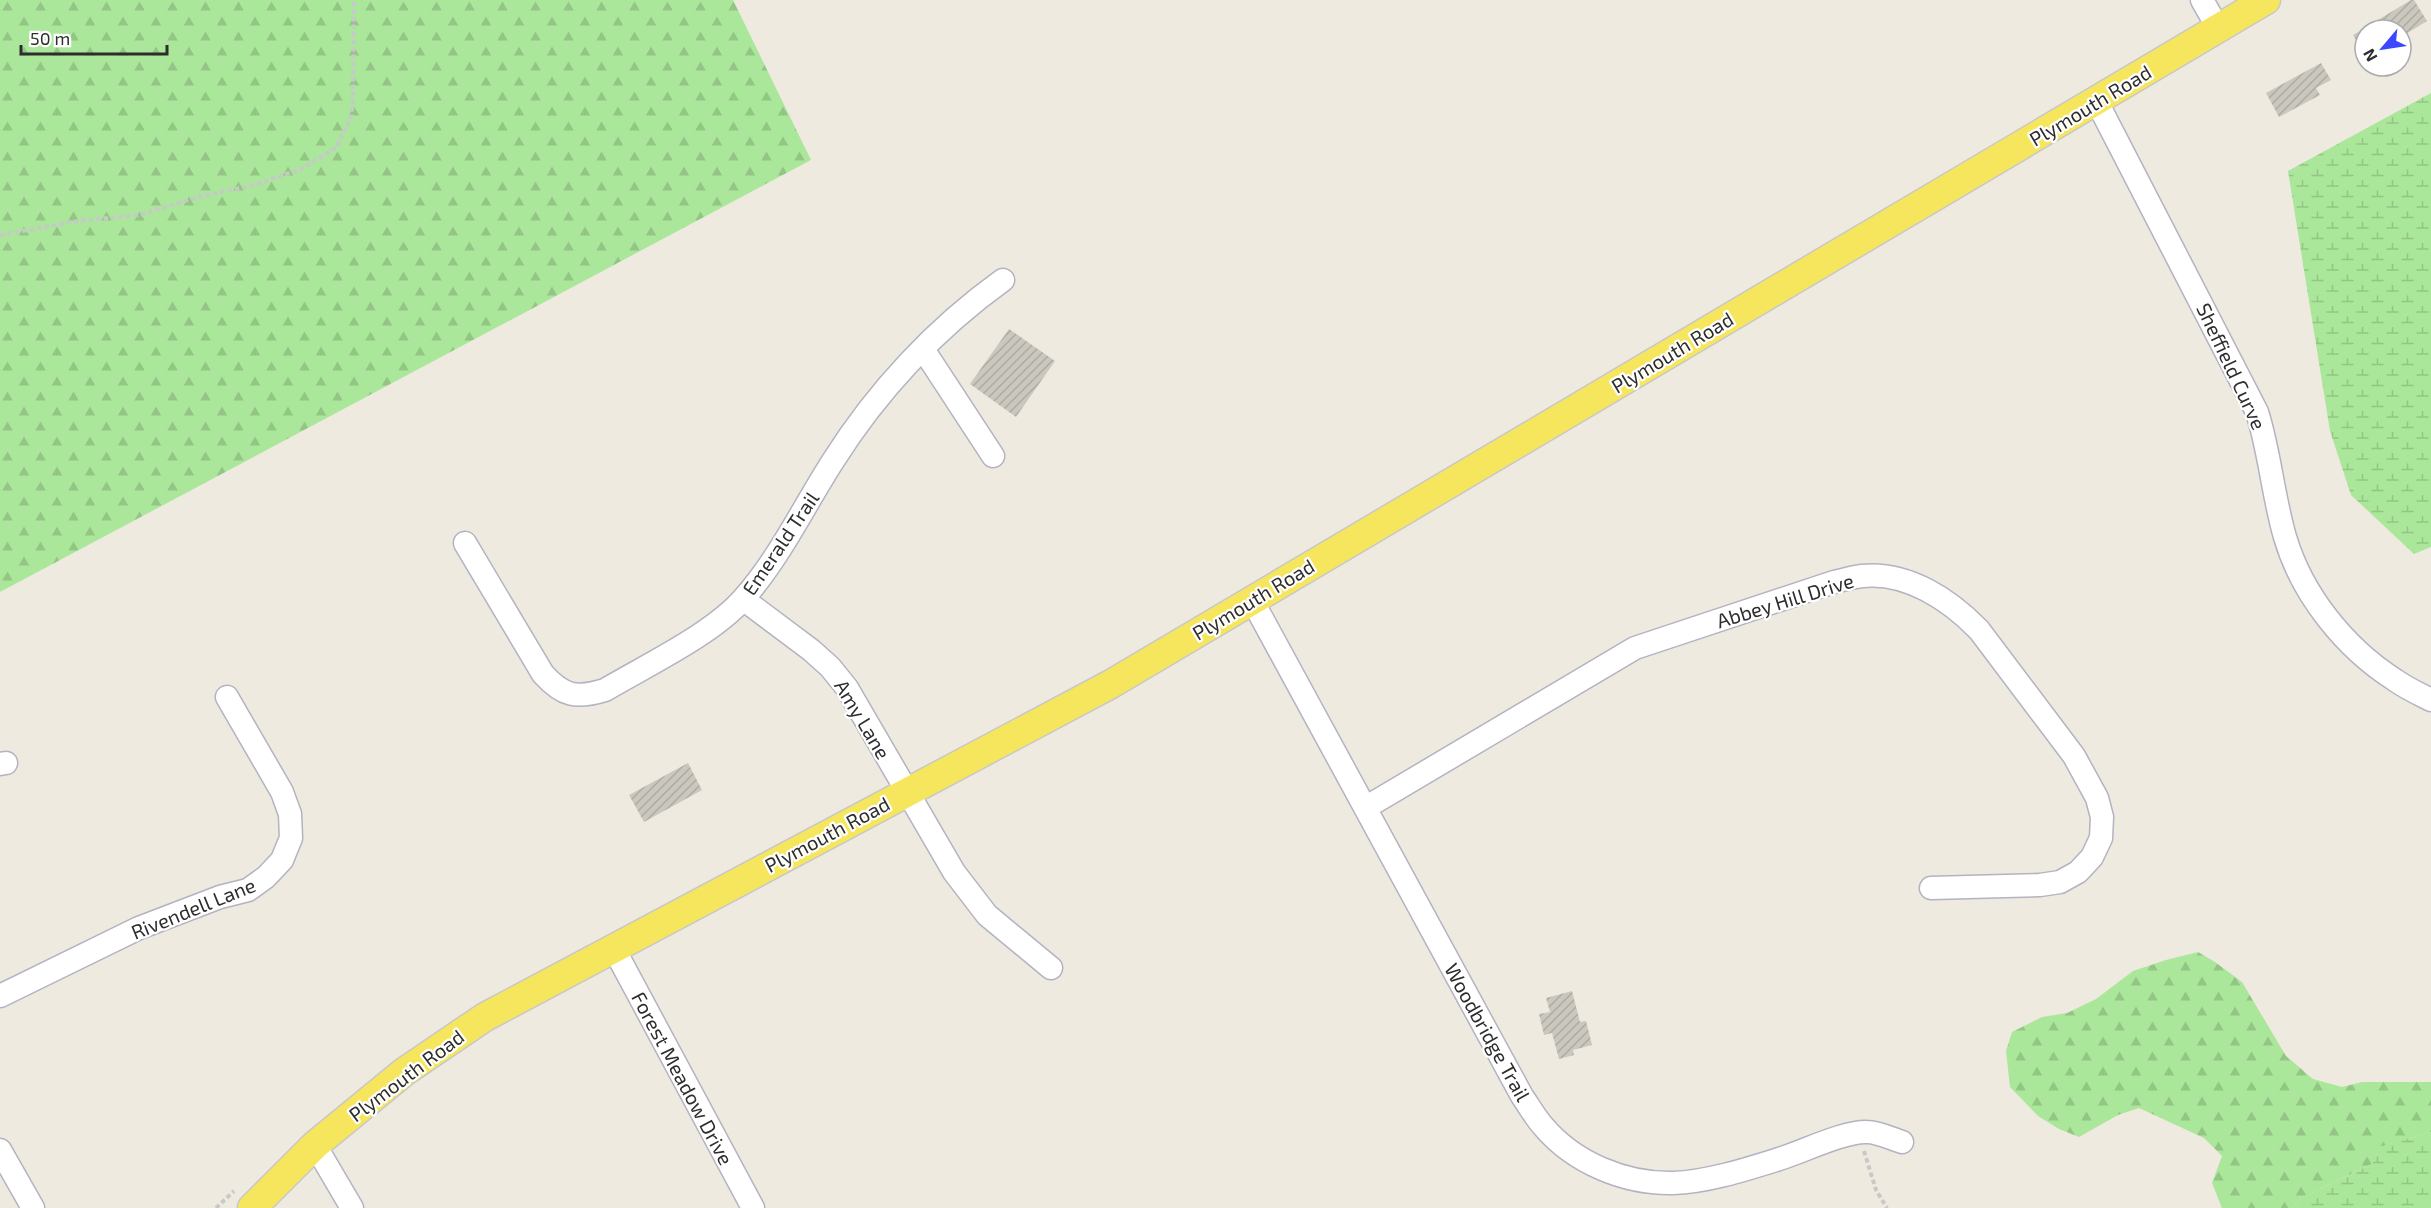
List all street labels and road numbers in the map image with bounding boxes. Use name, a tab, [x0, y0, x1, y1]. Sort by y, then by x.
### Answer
street label: Plymouth Road	[2025, 59, 2155, 151]
street label: Sheffield Curve	[2192, 299, 2272, 433]
street label: Plymouth Road	[1607, 306, 1737, 398]
street label: Emerald Trail	[737, 487, 823, 599]
street label: Plymouth Road	[1188, 553, 1318, 645]
street label: Abbey Hill Drive	[1714, 568, 1856, 632]
street label: Amy Lane	[830, 675, 896, 763]
street label: Plymouth Road	[760, 791, 894, 877]
street label: Rivendell Lane	[127, 872, 259, 944]
street label: Woodbridge Trail	[1440, 959, 1536, 1105]
street label: Forest Meadow Drive	[627, 987, 739, 1169]
street label: Plymouth Road	[344, 1024, 468, 1126]

